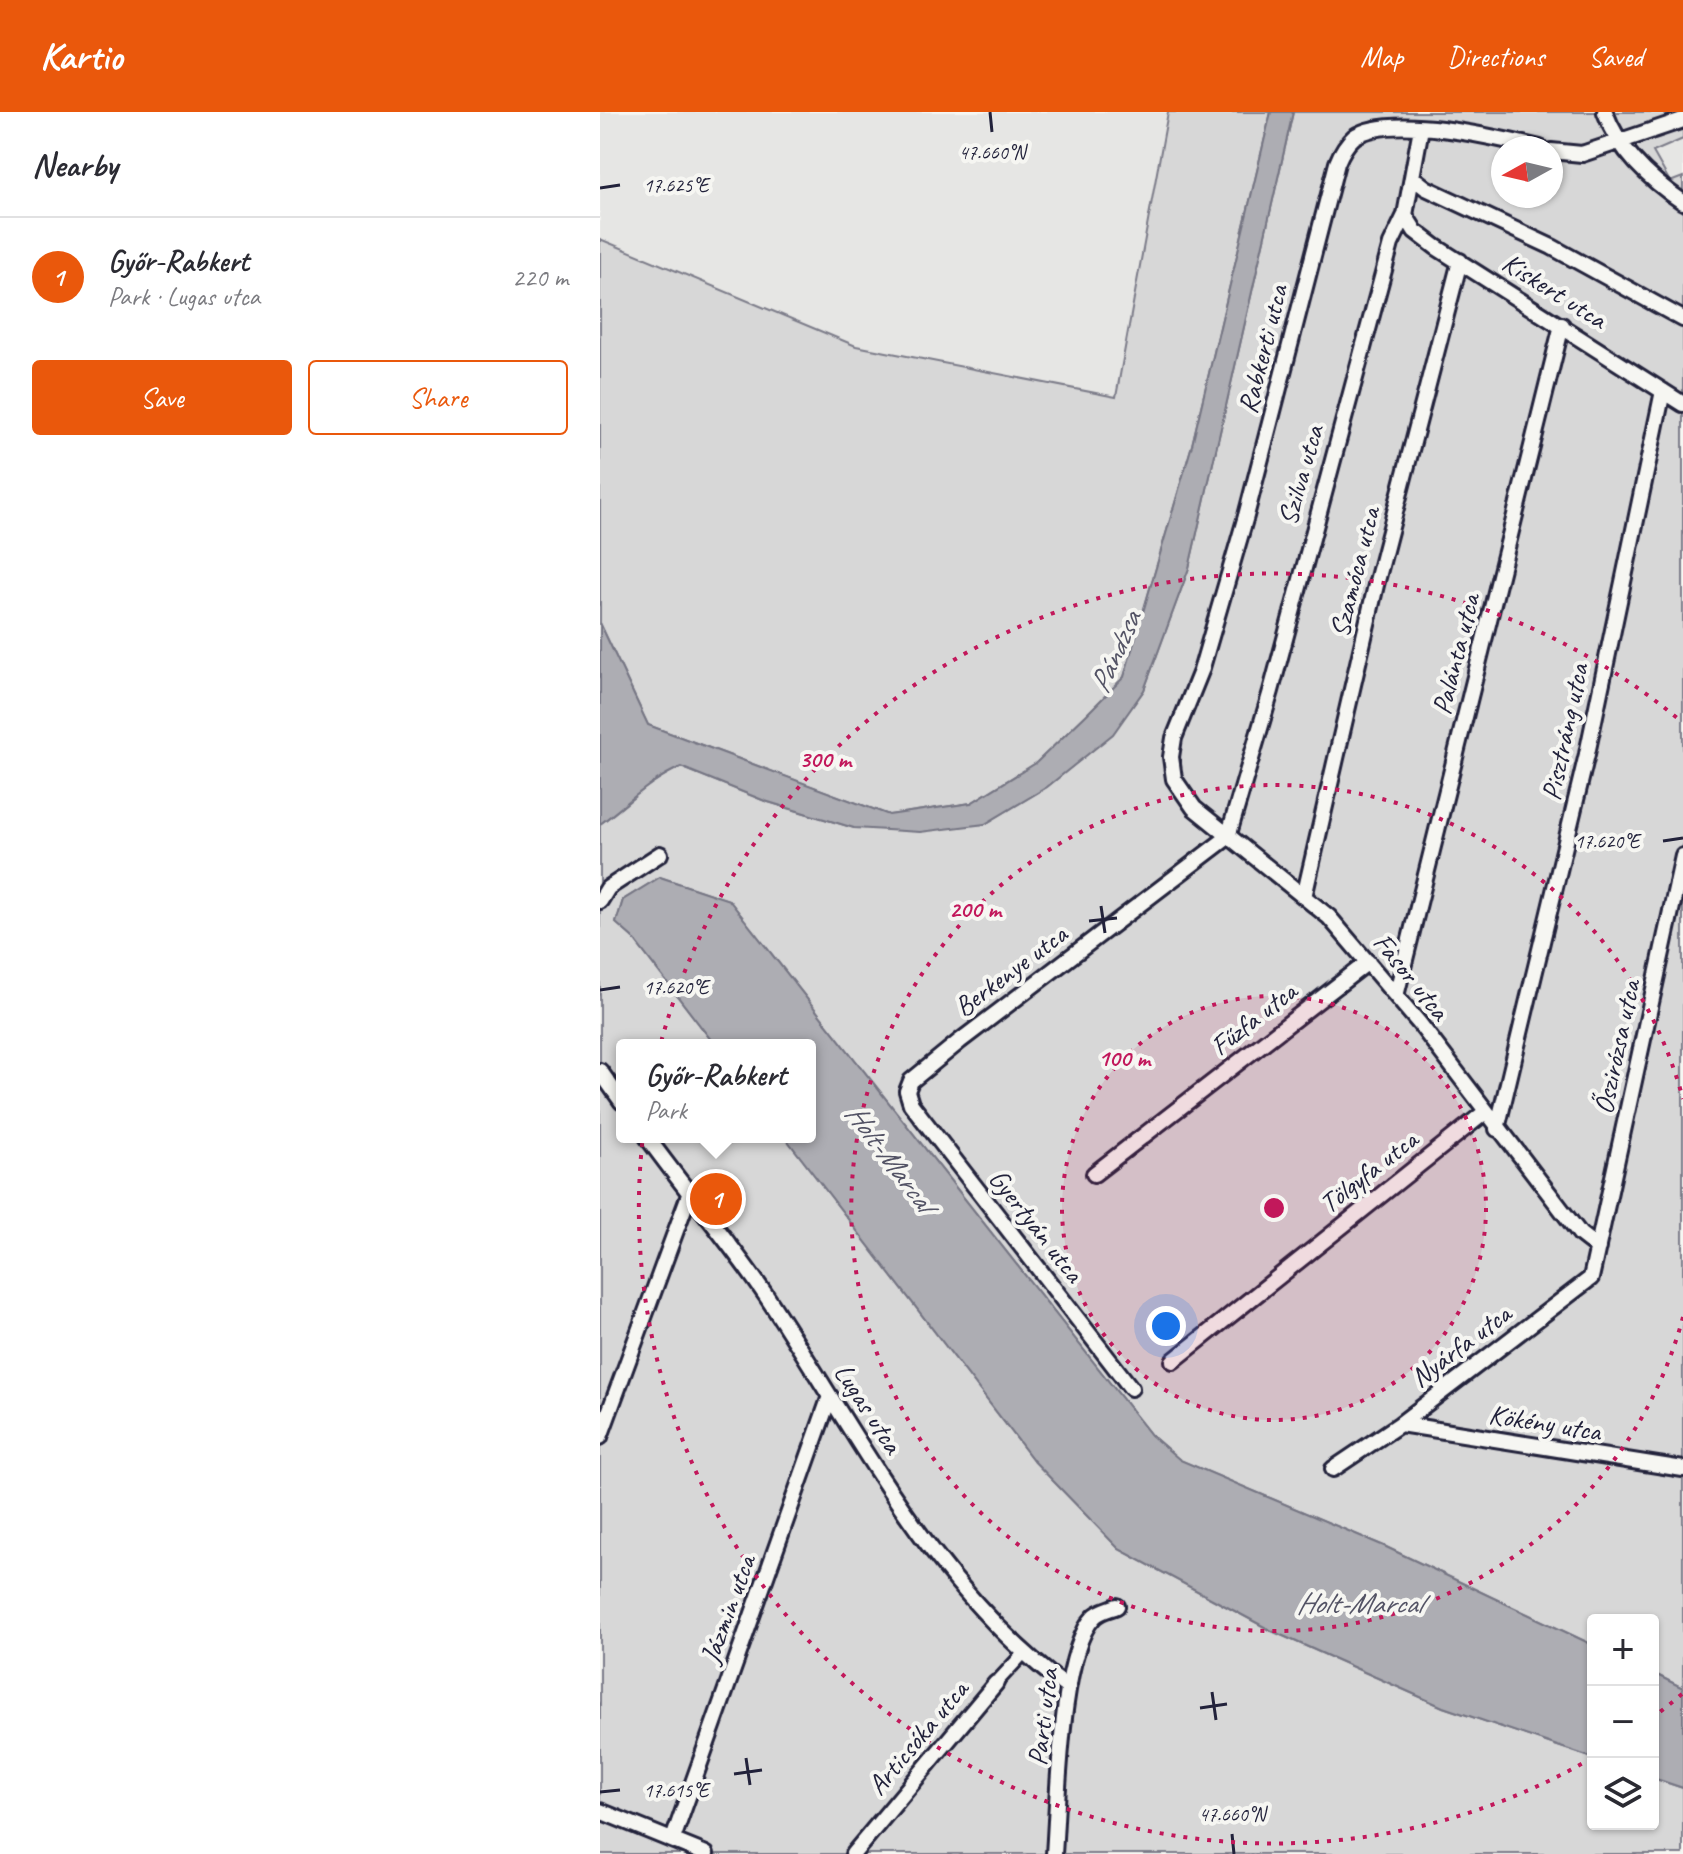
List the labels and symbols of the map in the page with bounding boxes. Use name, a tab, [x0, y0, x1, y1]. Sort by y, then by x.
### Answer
north arrow	[1491, 136, 1563, 208]
text: 47.660°N	[959, 140, 1028, 165]
text: 17.625°E	[643, 173, 711, 198]
street label: Kiskert utca	[1496, 245, 1615, 337]
street label: Rabkerti utca	[1230, 280, 1296, 417]
street label: Szilva utca	[1270, 419, 1332, 529]
street label: Szamóca utca	[1321, 501, 1388, 641]
street label: Palánta utca	[1424, 588, 1488, 718]
water label: Pándzsa	[1080, 603, 1151, 699]
street label: Pisztráng utca	[1533, 659, 1596, 804]
text: 300 m	[799, 744, 853, 774]
text: 17.620°E	[1574, 829, 1642, 854]
text: 200 m	[949, 894, 1003, 924]
street label: Berkenye utca	[947, 916, 1075, 1024]
street label: Fasor utca	[1366, 926, 1458, 1028]
street label: Fűzfa utca	[1203, 972, 1306, 1063]
text: 17.620°E	[643, 975, 711, 1000]
street label: Őszirózsa utca	[1585, 975, 1648, 1117]
text: 100 m	[1098, 1043, 1152, 1073]
water label: Holt-Marcal	[837, 1095, 949, 1226]
street label: Tölgyfa utca	[1312, 1121, 1427, 1221]
street label: Gyertyán utca	[981, 1162, 1093, 1290]
pin: 1	[690, 1169, 742, 1229]
centre of rings	[1260, 1194, 1288, 1222]
street label: Nyárfa utca	[1403, 1295, 1520, 1395]
your location	[1146, 1306, 1186, 1346]
street label: Lugas utca	[827, 1357, 912, 1461]
street label: Kökény utca	[1486, 1396, 1605, 1449]
street label: Jázmin utca	[691, 1548, 764, 1670]
water label: Holt-Marcal	[1296, 1584, 1432, 1622]
street label: Parti utca	[1019, 1665, 1066, 1767]
street label: Articsóka utca	[859, 1671, 977, 1802]
text: 17.615°E	[643, 1778, 711, 1803]
text: 47.660°N	[1199, 1802, 1268, 1827]

